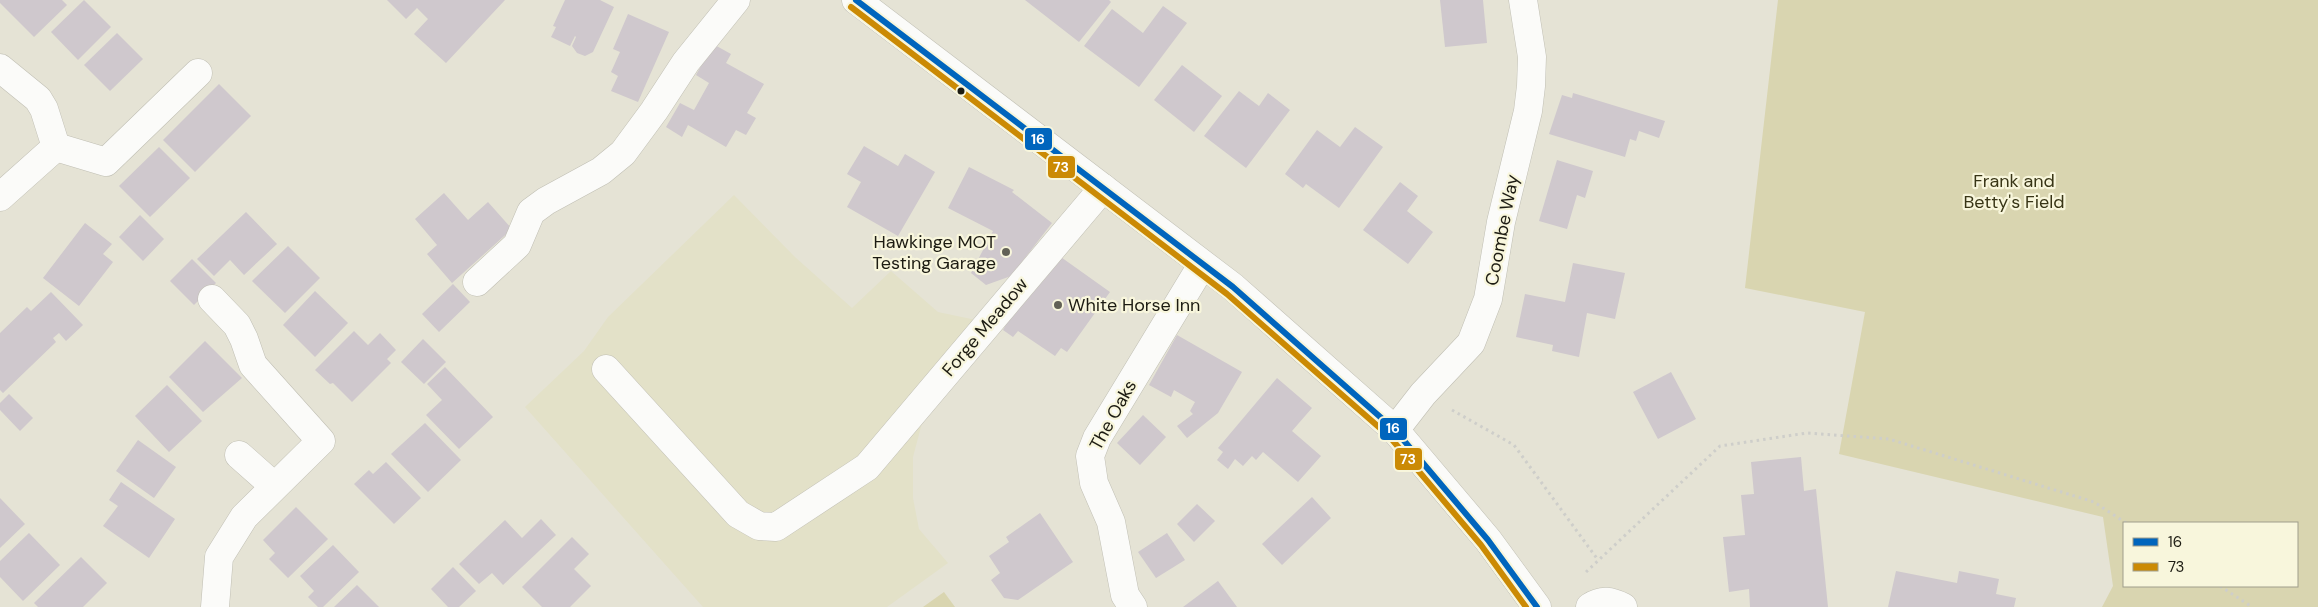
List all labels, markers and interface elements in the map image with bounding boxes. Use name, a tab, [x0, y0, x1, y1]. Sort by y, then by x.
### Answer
unlabelled marker	[956, 86, 966, 96]
line badge: 16	[1024, 127, 1053, 151]
text: 16	[1031, 130, 1045, 148]
line badge: 73	[1047, 155, 1076, 179]
text: 73	[1053, 158, 1069, 176]
park label: Frank and Betty's Field	[1963, 169, 2065, 214]
street label: Coombe Way	[1479, 172, 1525, 288]
place label: Hawkinge MOT Testing Garage	[872, 230, 996, 275]
marker: Hawkinge MOT Testing Garage	[1000, 246, 1012, 258]
street label: Forge Meadow	[937, 273, 1033, 381]
place label: White Horse Inn	[1068, 293, 1200, 317]
marker: White Horse Inn	[1052, 299, 1064, 311]
street label: The Oaks	[1084, 376, 1142, 454]
line badge: 16	[1379, 417, 1408, 441]
text: 16	[1386, 419, 1400, 437]
line badge: 73	[1394, 447, 1423, 471]
text: 73	[1400, 450, 1416, 468]
legend	[2123, 522, 2298, 587]
text: 16	[2168, 532, 2182, 552]
text: 73	[2168, 557, 2185, 577]

